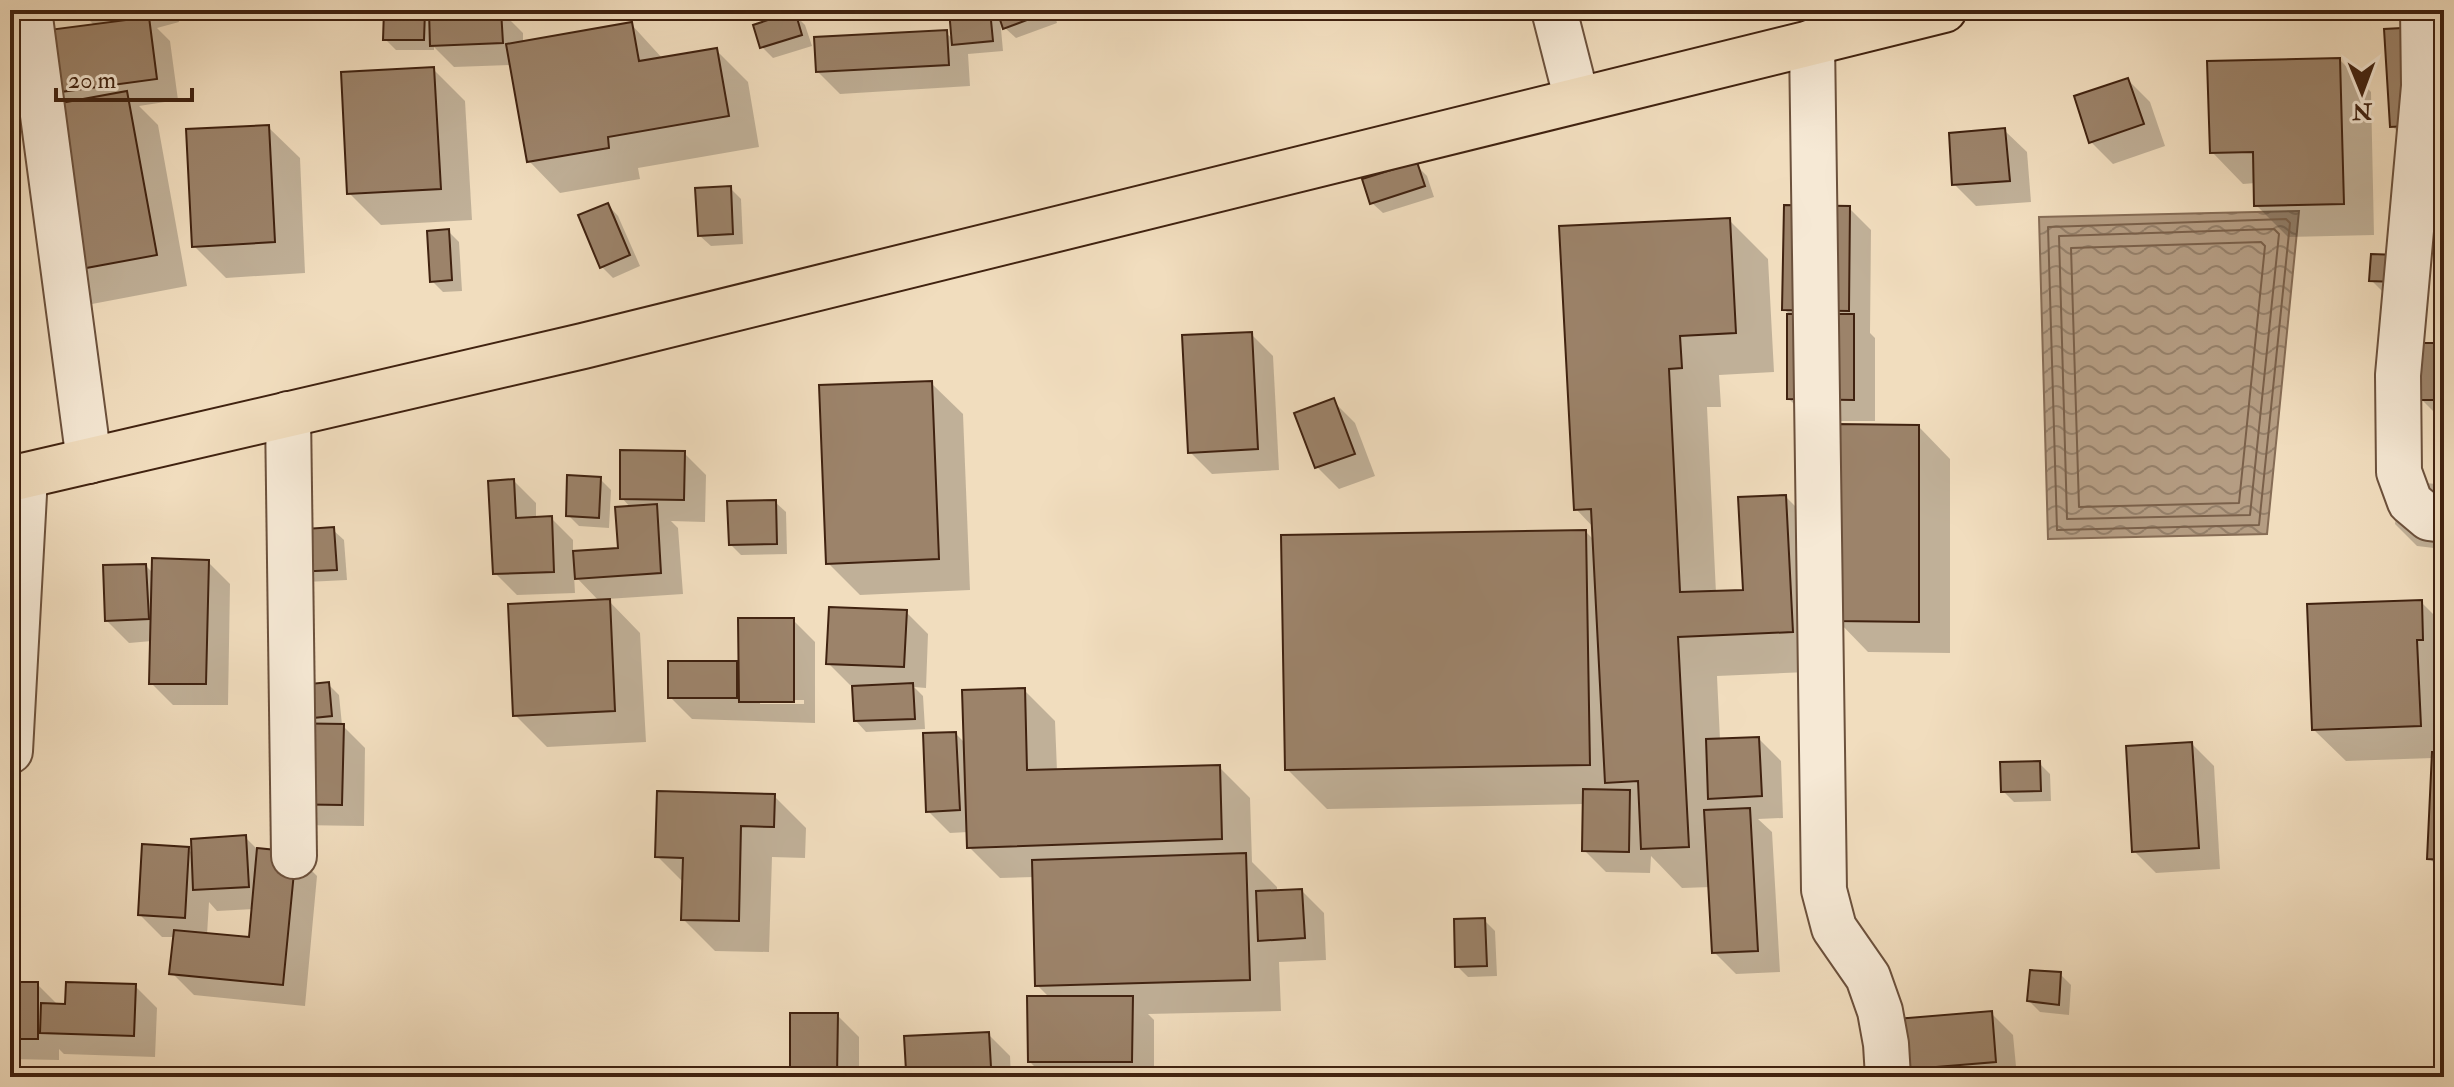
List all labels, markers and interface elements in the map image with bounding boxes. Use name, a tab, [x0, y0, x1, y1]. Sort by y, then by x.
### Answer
scale bar	[56, 52, 192, 102]
north arrow	[2322, 52, 2402, 132]
text: 20 m	[68, 65, 117, 96]
text: N	[2352, 97, 2373, 125]

